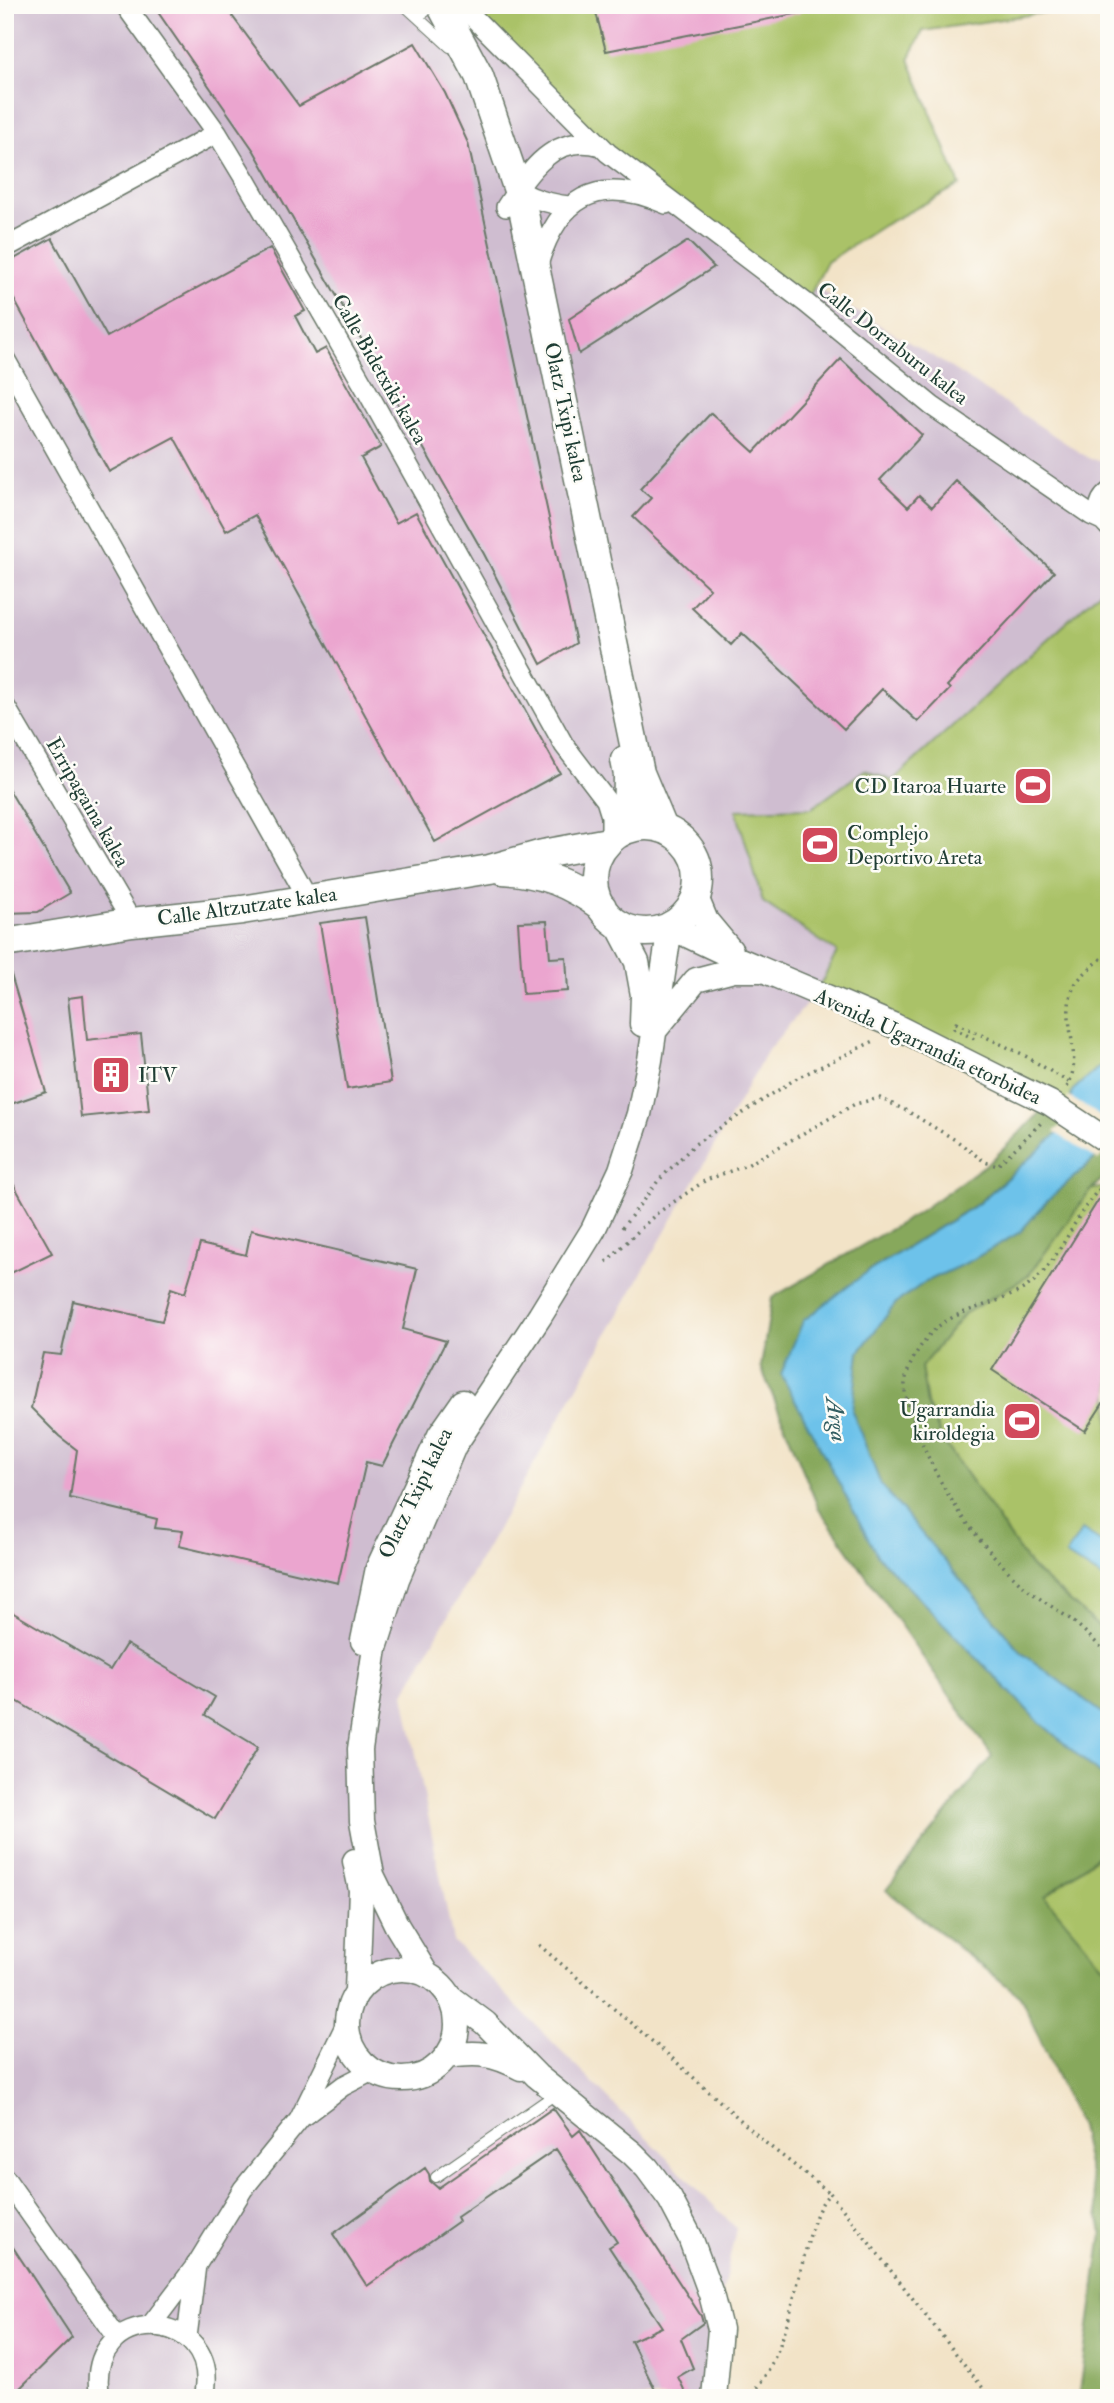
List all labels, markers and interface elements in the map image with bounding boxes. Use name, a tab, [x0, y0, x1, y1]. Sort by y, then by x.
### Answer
street label: Calle Dorraburu kalea	[812, 276, 974, 411]
street label: Calle Bidetxiki kalea	[326, 289, 434, 450]
street label: Olatz Txipi kalea	[538, 340, 594, 485]
street label: Erripagaina kalea	[40, 733, 136, 872]
sports icon: CD Itaroa Huarte	[1012, 765, 1054, 807]
place label: CD Itaroa Huarte	[855, 773, 1006, 800]
place label: Complejo Deportivo Areta	[847, 820, 983, 871]
sports icon: Complejo Deportivo Areta	[799, 824, 841, 866]
street label: Calle Altzutzate kalea	[156, 880, 339, 932]
street label: Avenida Ugarrandia etorbidea	[809, 982, 1046, 1111]
building icon: ITV	[90, 1054, 132, 1096]
place label: ITV	[138, 1062, 178, 1089]
water label: Arga	[819, 1392, 854, 1444]
place label: Ugarrandia kiroldegia	[899, 1396, 995, 1447]
sports icon: Ugarrandia kiroldegia	[1001, 1400, 1043, 1442]
street label: Olatz Txipi kalea	[372, 1423, 459, 1563]

